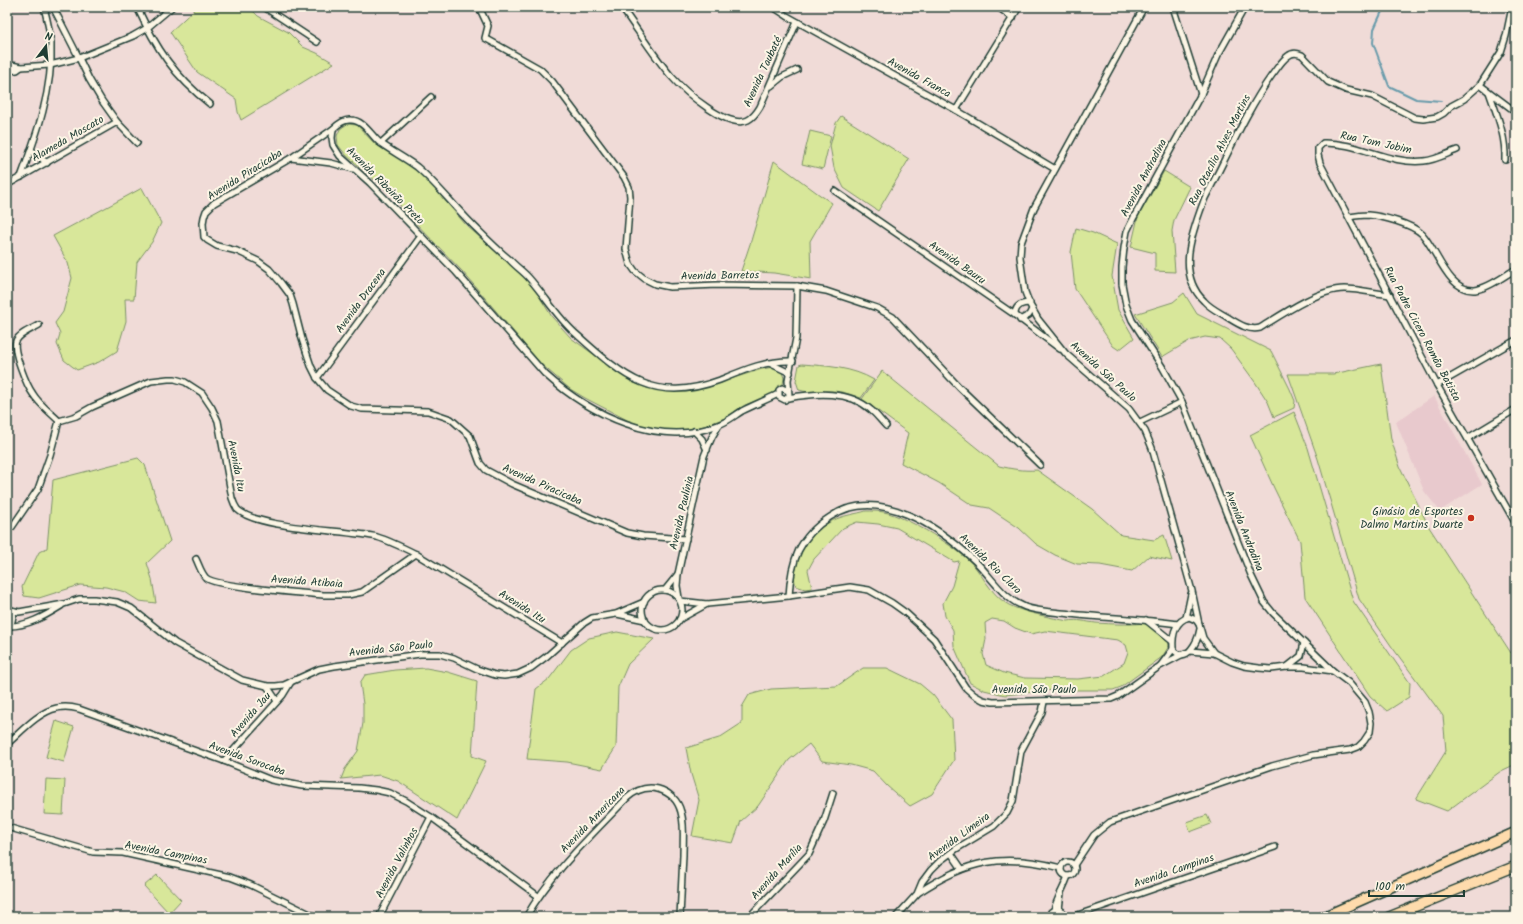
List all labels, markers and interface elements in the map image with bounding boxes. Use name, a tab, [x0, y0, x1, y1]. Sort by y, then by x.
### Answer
north arrow	[26, 26, 66, 66]
text: N	[43, 28, 54, 47]
street label: Avenida Taubaté	[739, 33, 788, 110]
street label: Avenida Franca	[884, 53, 954, 103]
street label: Rua Otacílio Alves Martins	[1184, 91, 1256, 209]
street label: Alameda Moscato	[28, 111, 108, 167]
street label: Rua Tom Jobim	[1339, 127, 1414, 159]
street label: Avenida Andradina	[1116, 136, 1172, 220]
street label: Avenida Ribeirão Preto	[342, 143, 428, 229]
street label: Avenida Piracicaba	[204, 145, 286, 205]
street label: Avenida Bauru	[925, 237, 990, 290]
street label: Rua Padre Cicero Romão Batista	[1379, 263, 1465, 405]
street label: Avenida Dracena	[331, 265, 391, 337]
street label: Avenida Barretos	[681, 266, 760, 286]
street label: Avenida São Paulo	[1066, 337, 1140, 407]
street label: Avenida Itu	[222, 438, 250, 494]
street label: Avenida Piracicaba	[499, 459, 585, 511]
street label: Avenida Paulínia	[665, 474, 699, 552]
street label: Avenida Andradina	[1220, 488, 1268, 574]
place label: Ginásio de Esportes Dalmo Martins Duarte	[1360, 503, 1463, 534]
marker: Ginásio de Esportes Dalmo Martins Duarte	[1466, 513, 1476, 523]
street label: Avenida Rio Claro	[954, 529, 1026, 599]
street label: Avenida Atibaia	[270, 571, 344, 593]
street label: Avenida Itu	[495, 585, 550, 629]
street label: Avenida São Paulo	[348, 636, 434, 662]
street label: Avenida São Paulo	[992, 681, 1076, 699]
street label: Avenida Jau	[226, 688, 276, 742]
street label: Avenida Sorocaba	[206, 737, 288, 781]
street label: Avenida Americana	[556, 782, 630, 858]
street label: Avenida Limeira	[924, 808, 994, 866]
street label: Avenida Valinhos	[371, 824, 423, 901]
street label: Avenida Campinas	[123, 836, 209, 870]
street label: Avenida Marília	[747, 840, 807, 904]
street label: Avenida Campinas	[1131, 849, 1217, 893]
scale bar	[1369, 872, 1464, 898]
text: 100 m	[1375, 877, 1406, 896]

